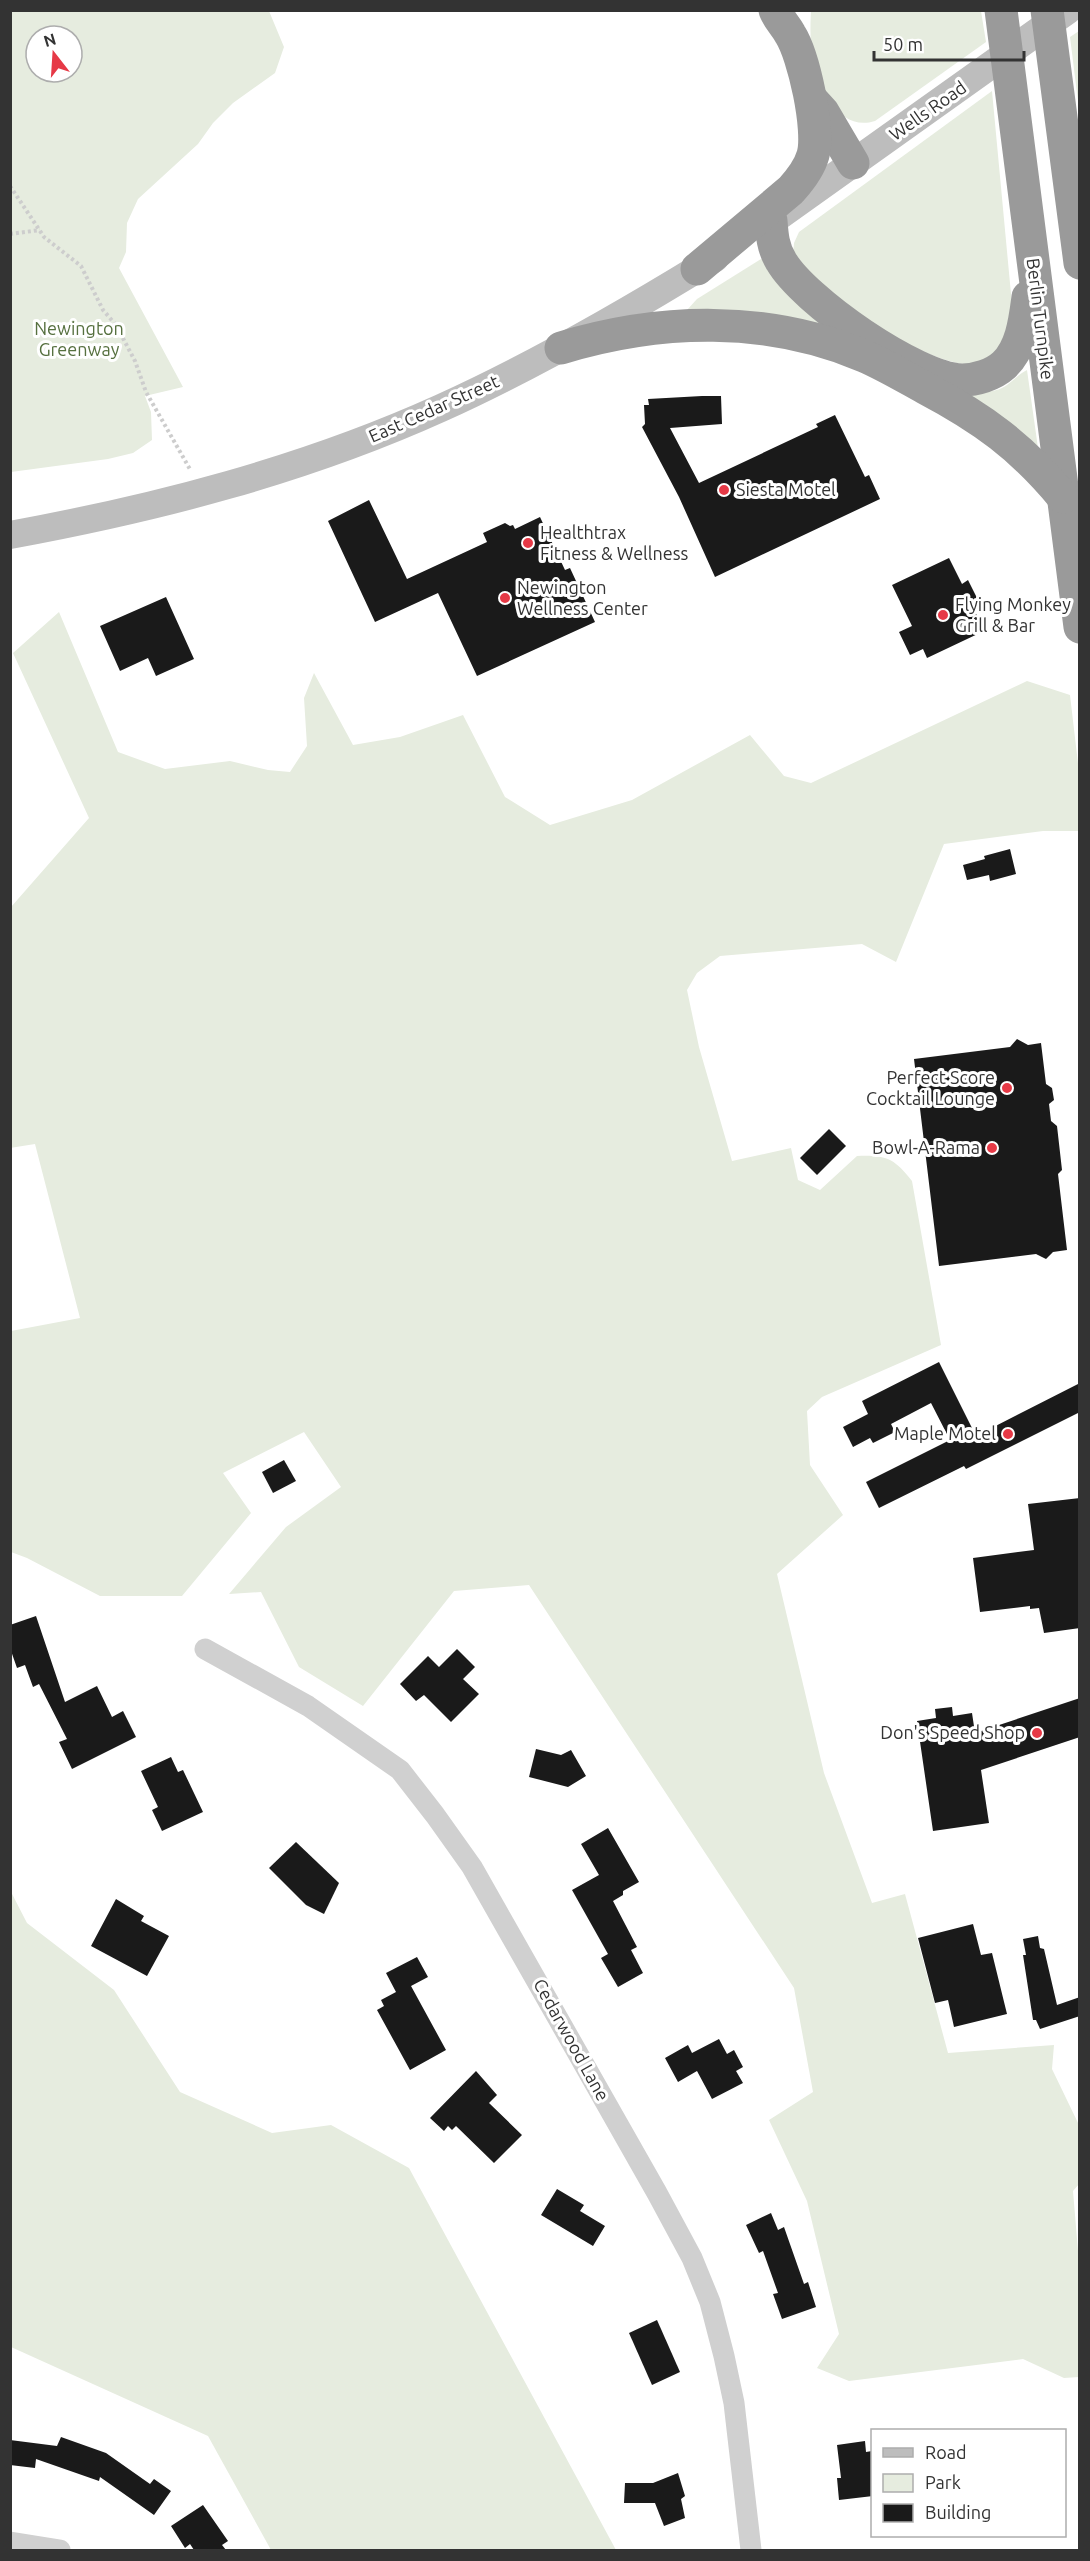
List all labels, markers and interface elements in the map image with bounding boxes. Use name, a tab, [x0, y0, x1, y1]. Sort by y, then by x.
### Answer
north arrow	[24, 24, 84, 84]
scale bar	[874, 24, 1024, 62]
text: N	[41, 29, 58, 50]
text: 50 m	[883, 34, 923, 54]
street label: Wells Road	[885, 76, 970, 144]
street label: Berlin Turnpike	[1024, 257, 1058, 381]
park label: Newington Greenway	[34, 318, 124, 359]
street label: East Cedar Street	[365, 370, 502, 446]
place label: Siesta Motel	[736, 479, 836, 499]
marker: Siesta Motel	[717, 483, 731, 497]
place label: Healthtrax Fitness & Wellness	[540, 522, 689, 563]
marker: Healthtrax Fitness & Wellness	[521, 536, 535, 550]
place label: Newington Wellness Center	[517, 577, 648, 618]
marker: Newington Wellness Center	[498, 591, 512, 605]
place label: Flying Monkey Grill & Bar	[955, 594, 1071, 635]
marker: Flying Monkey Grill & Bar	[936, 608, 950, 622]
place label: Perfect Score Cocktail Lounge	[866, 1067, 995, 1108]
marker: Perfect Score Cocktail Lounge	[1000, 1081, 1014, 1095]
place label: Bowl-A-Rama	[872, 1137, 980, 1157]
marker: Bowl-A-Rama	[985, 1141, 999, 1155]
place label: Maple Motel	[894, 1423, 996, 1443]
marker: Maple Motel	[1001, 1427, 1015, 1441]
place label: Don's Speed Shop	[880, 1722, 1025, 1742]
marker: Don's Speed Shop	[1030, 1726, 1044, 1740]
street label: Cedarwood Lane	[530, 1975, 614, 2104]
legend	[871, 2429, 1066, 2537]
text: Road	[925, 2442, 967, 2462]
text: Park	[925, 2472, 961, 2492]
text: Building	[925, 2502, 991, 2522]

